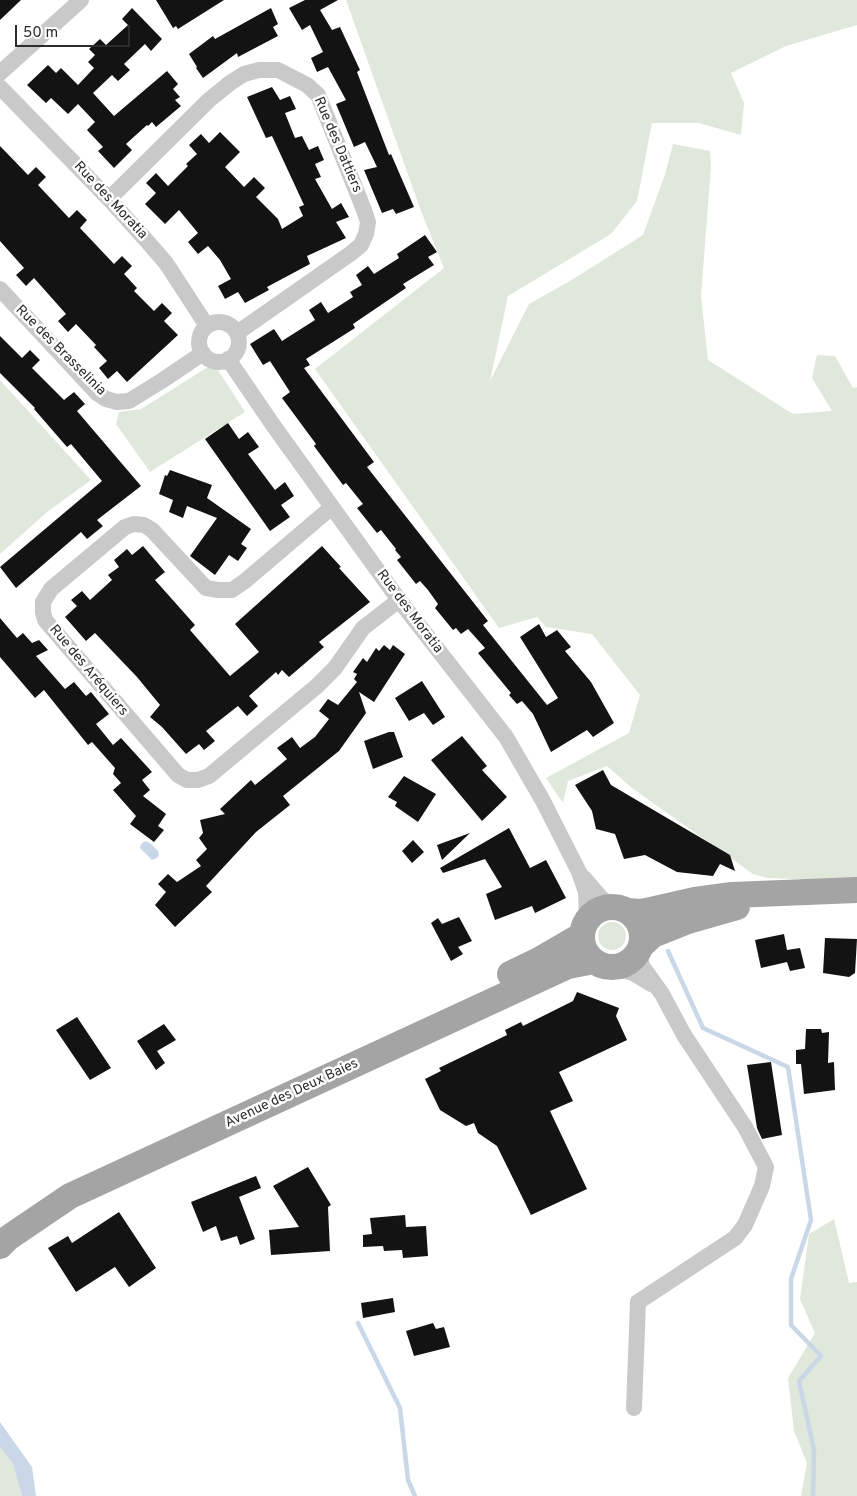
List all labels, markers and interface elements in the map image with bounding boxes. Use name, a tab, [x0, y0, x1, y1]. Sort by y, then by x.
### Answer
scale bar	[18, 15, 132, 47]
text: 50 m	[23, 24, 58, 43]
street label: Rue des Dattiers	[309, 95, 365, 195]
street label: Rue des Moratia	[70, 159, 150, 243]
street label: Rue des Brasselinia	[11, 302, 109, 400]
street label: Rue des Moratia	[372, 567, 446, 657]
street label: Rue des Aréquiers	[45, 622, 131, 720]
street label: Avenue des Deux Baies	[223, 1056, 361, 1132]

